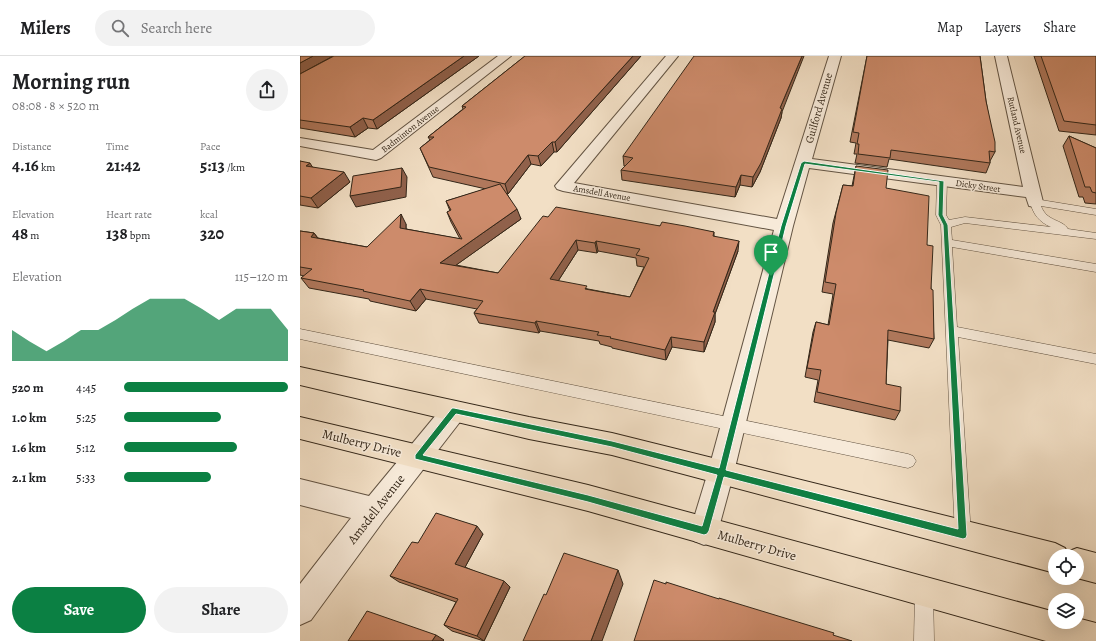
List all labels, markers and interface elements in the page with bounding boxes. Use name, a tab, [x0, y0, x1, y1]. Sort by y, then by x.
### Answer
search box	[95, 10, 375, 46]
text: Milers	[20, 15, 71, 41]
icon: search	[109, 17, 131, 39]
text: Search here	[141, 18, 212, 38]
text: Map	[937, 18, 963, 37]
text: Layers	[985, 18, 1021, 37]
text: Share	[1043, 18, 1076, 37]
text: Morning run	[12, 67, 130, 97]
button: share	[246, 69, 288, 111]
street label: Guilford Avenue	[802, 71, 836, 145]
street label: Rutland Avenue	[1005, 95, 1029, 155]
text: 08:08 · 8 × 520 m	[12, 97, 99, 114]
street label: Badminton Avenue	[379, 103, 441, 155]
text: Distance	[12, 139, 51, 154]
text: Time	[106, 139, 129, 154]
text: Pace	[200, 139, 220, 154]
text: 4.16	[12, 154, 39, 177]
text: 21:42	[106, 154, 141, 177]
text: 5:13	[200, 154, 225, 177]
text: km	[39, 160, 56, 175]
text: /km	[225, 160, 245, 175]
street label: Dicky Street	[955, 177, 1001, 195]
street label: Amsdell Avenue	[571, 182, 632, 204]
text: Elevation	[12, 207, 54, 222]
text: Heart rate	[106, 207, 152, 222]
text: kcal	[200, 207, 218, 222]
text: 48	[12, 222, 28, 245]
text: 138	[106, 222, 128, 245]
text: 320	[200, 222, 224, 245]
text: m	[28, 228, 40, 243]
text: bpm	[128, 228, 150, 243]
pin	[754, 235, 788, 276]
icon: arrive	[760, 241, 782, 263]
text: Elevation	[12, 268, 62, 285]
text: 115–120 m	[235, 268, 288, 285]
text: 520 m	[12, 379, 44, 396]
text: 4:45	[76, 379, 96, 396]
text: 1.0 km	[12, 409, 47, 426]
text: 5:25	[76, 409, 96, 426]
street label: Mulberry Drive	[321, 425, 404, 461]
text: 1.6 km	[12, 439, 46, 456]
text: 5:12	[76, 439, 95, 456]
text: 2.1 km	[12, 469, 46, 486]
text: 5:33	[76, 469, 96, 486]
street label: Amsdell Avenue	[343, 471, 409, 548]
street label: Mulberry Drive	[716, 526, 798, 564]
map controls	[1048, 549, 1084, 629]
button: locate	[1048, 549, 1084, 585]
button: Save	[12, 587, 146, 633]
button: Share	[154, 587, 288, 633]
button: layers	[1048, 593, 1084, 629]

